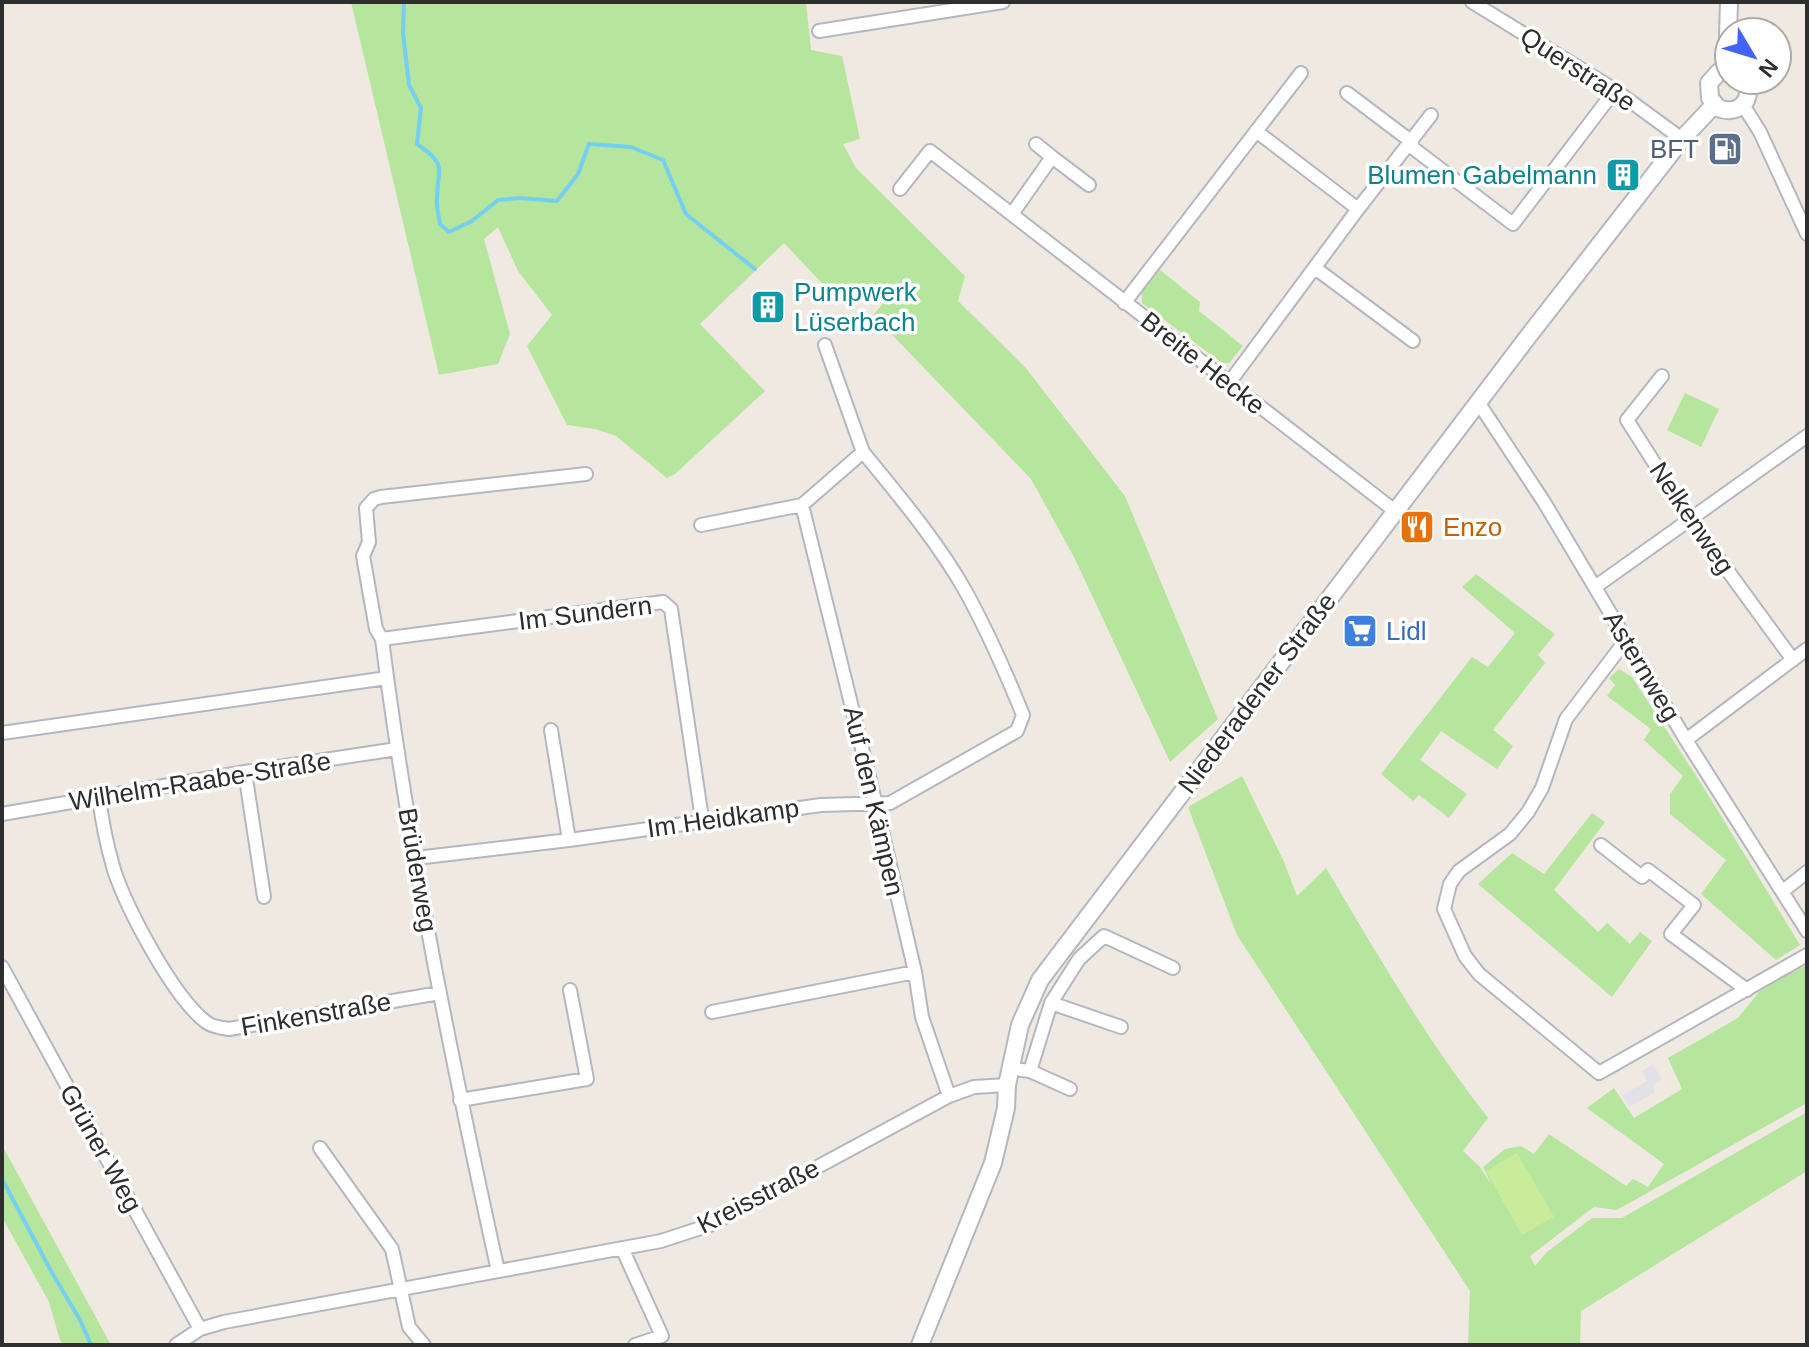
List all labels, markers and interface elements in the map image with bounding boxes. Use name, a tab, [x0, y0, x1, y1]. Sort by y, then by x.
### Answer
north arrow	[1713, 16, 1793, 96]
street label: Querstraße	[1515, 21, 1641, 117]
text: N	[1754, 54, 1783, 82]
fuel station icon: BFT	[1706, 130, 1744, 168]
place label: BFT	[1650, 134, 1699, 164]
building icon: Blumen Gabelmann	[1604, 156, 1642, 194]
place label: Blumen Gabelmann	[1367, 160, 1597, 190]
place label: Pumpwerk Lüserbach	[794, 277, 918, 337]
building icon: Pumpwerk Lüserbach	[749, 288, 787, 326]
street label: Breite Hecke	[1135, 305, 1271, 421]
street label: Nelkenweg	[1644, 456, 1740, 580]
restaurant icon: Enzo	[1398, 508, 1436, 546]
place label: Enzo	[1443, 512, 1502, 542]
street label: Niederadener Straße	[1172, 587, 1342, 799]
street label: Im Sundern	[516, 590, 654, 636]
street label: Asternweg	[1598, 606, 1686, 726]
supermarket icon: Lidl	[1341, 612, 1379, 650]
place label: Lidl	[1386, 616, 1426, 646]
street label: Auf den Kämpen	[838, 703, 910, 899]
street label: Wilhelm-Raabe-Straße	[67, 746, 333, 816]
street label: Im Heidkamp	[645, 792, 801, 844]
street label: Brüderweg	[392, 805, 444, 935]
street label: Finkenstraße	[239, 986, 393, 1042]
street label: Grüner Weg	[54, 1079, 148, 1217]
street label: Kreisstraße	[692, 1152, 824, 1240]

